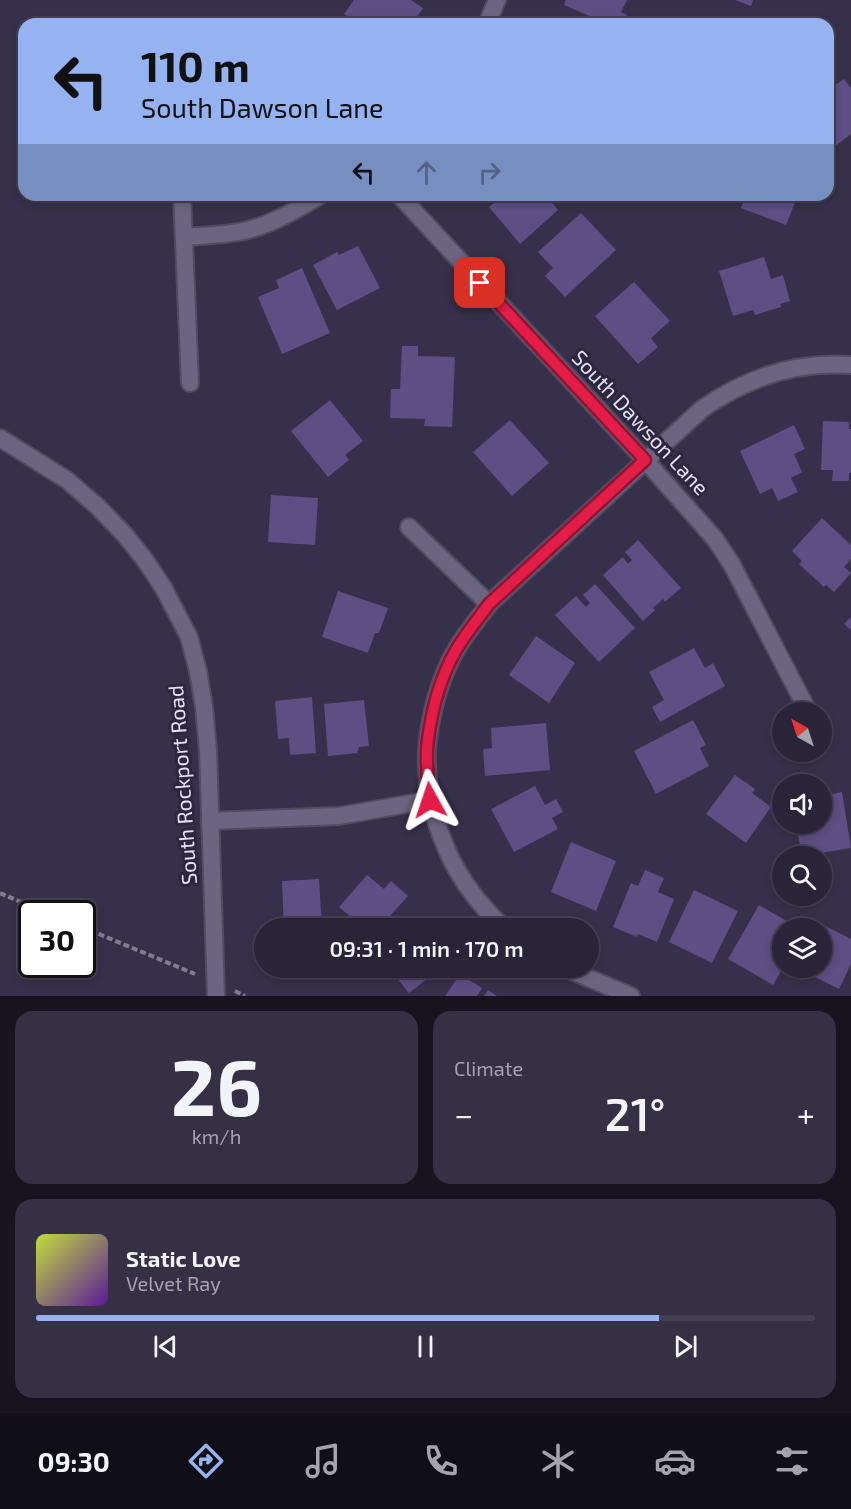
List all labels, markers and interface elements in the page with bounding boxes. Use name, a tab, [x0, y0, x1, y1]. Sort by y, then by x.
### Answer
text: 110 m	[141, 40, 250, 90]
icon: left	[42, 42, 120, 120]
text: South Dawson Lane	[141, 91, 384, 123]
icon: left	[347, 156, 380, 189]
icon: ahead	[410, 156, 443, 189]
icon: right	[473, 156, 506, 189]
pin	[454, 257, 505, 308]
icon: arrive	[463, 266, 496, 299]
street label: South Dawson Lane	[568, 344, 715, 499]
street label: South Rockport Road	[162, 685, 201, 886]
north arrow	[772, 702, 832, 762]
map controls	[772, 702, 832, 978]
position arrow	[398, 768, 462, 832]
button: sound	[772, 774, 832, 834]
button: search	[772, 846, 832, 906]
speed limit sign: 30	[18, 900, 96, 978]
button: layers	[772, 918, 832, 978]
text: 09:31 · 1 min · 170 m	[329, 935, 524, 961]
text: 26	[171, 1038, 262, 1132]
text: Climate	[454, 1056, 523, 1080]
text: 21°	[605, 1086, 665, 1140]
text: −	[454, 1094, 473, 1134]
text: +	[797, 1094, 815, 1134]
text: km/h	[192, 1124, 241, 1148]
text: Static Love	[126, 1245, 241, 1271]
text: Velvet Ray	[126, 1271, 221, 1295]
icon: previous	[149, 1330, 182, 1363]
icon: pause	[409, 1330, 442, 1363]
icon: next	[669, 1330, 702, 1363]
icon: directions	[185, 1440, 227, 1482]
icon: music	[302, 1440, 344, 1482]
icon: phone	[420, 1440, 462, 1482]
icon: climate	[537, 1440, 579, 1482]
icon: car	[654, 1440, 696, 1482]
icon: filters	[771, 1440, 813, 1482]
text: 09:30	[38, 1445, 110, 1477]

